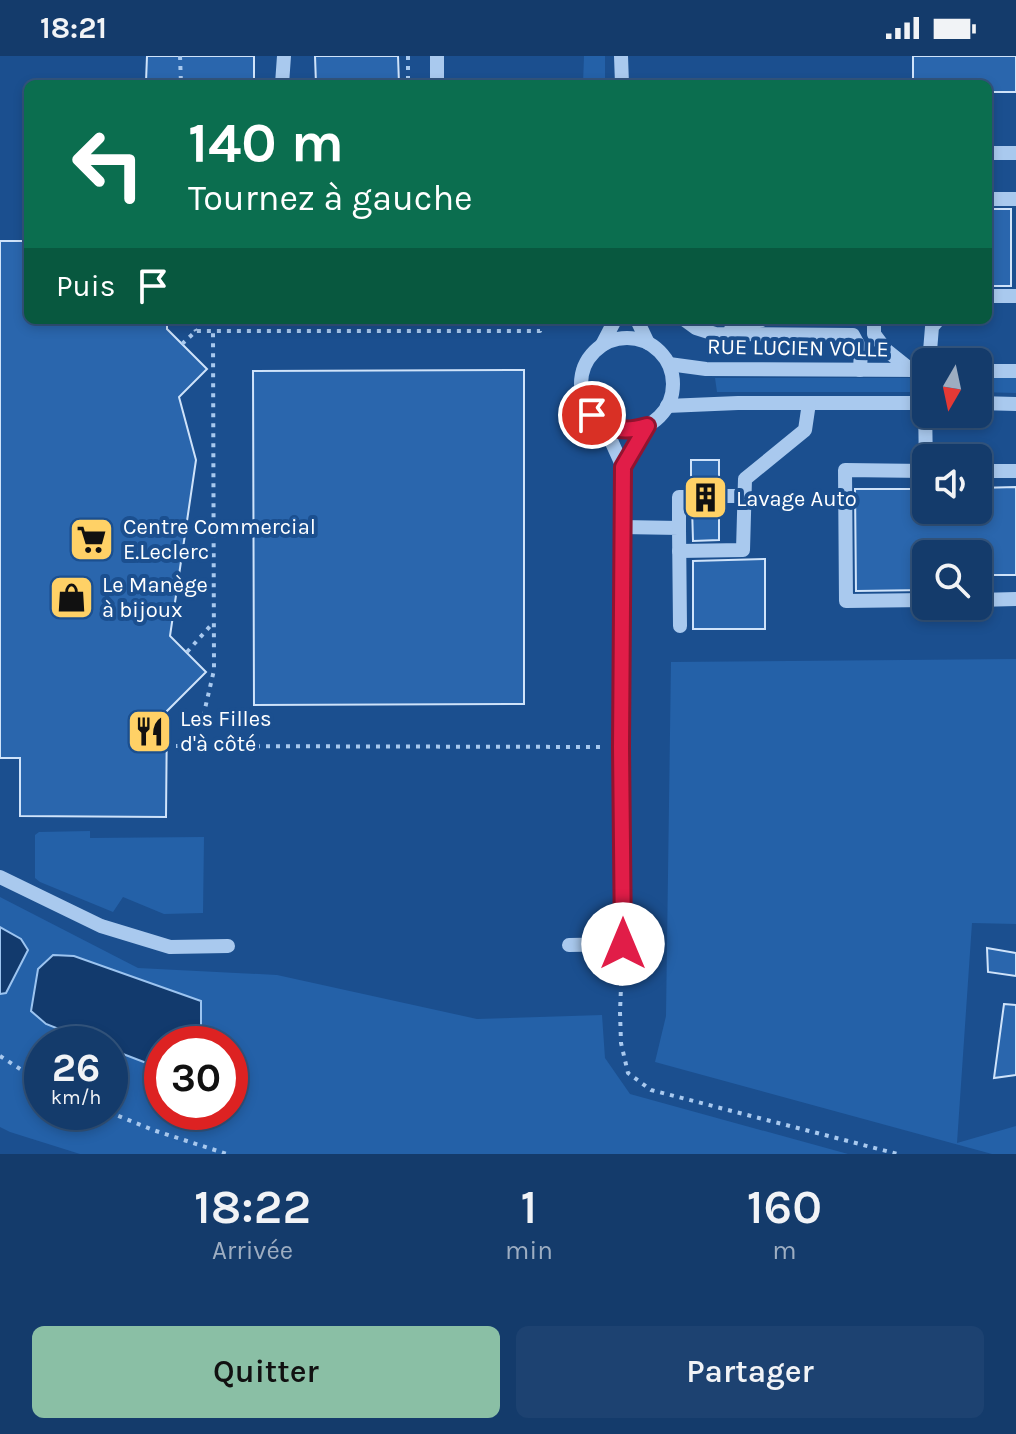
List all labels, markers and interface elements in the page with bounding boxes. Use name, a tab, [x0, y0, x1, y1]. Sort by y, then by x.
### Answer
text: 18:21	[40, 10, 107, 46]
text: 140 m	[188, 110, 344, 175]
icon: left	[56, 112, 160, 216]
text: Tournez à gauche	[188, 177, 473, 219]
icon: arrive	[131, 264, 175, 308]
text: Puis	[56, 268, 115, 304]
street label: RUE LUCIEN VOLLE	[707, 333, 889, 363]
north arrow	[912, 348, 992, 428]
map controls	[912, 348, 992, 620]
pin	[558, 381, 626, 449]
icon: arrive	[570, 393, 614, 437]
button: sound	[912, 444, 992, 524]
building icon: Lavage Auto	[681, 474, 729, 522]
place label: Lavage Auto	[736, 486, 857, 512]
place label: Centre Commercial E.Leclerc	[123, 514, 316, 565]
supermarket icon: Centre Commercial E.Leclerc	[68, 515, 116, 563]
button: search	[912, 540, 992, 620]
place label: Le Manège à bijoux	[102, 572, 208, 623]
shop icon: Le Manège à bijoux	[47, 573, 95, 621]
place label: Les Filles d'à côté	[180, 706, 272, 757]
restaurant icon: Les Filles d'à côté	[125, 707, 173, 755]
position arrow	[581, 902, 665, 986]
speed limit sign: 30	[144, 1026, 248, 1130]
text: 26	[52, 1044, 100, 1091]
text: km/h	[51, 1086, 101, 1109]
text: 18:22	[194, 1179, 311, 1235]
text: 1	[521, 1179, 537, 1235]
text: 160	[747, 1179, 822, 1235]
text: Arrivée	[212, 1235, 293, 1266]
text: min	[505, 1235, 553, 1266]
text: m	[772, 1235, 797, 1266]
button: Quitter	[32, 1326, 500, 1418]
button: Partager	[516, 1326, 984, 1418]

